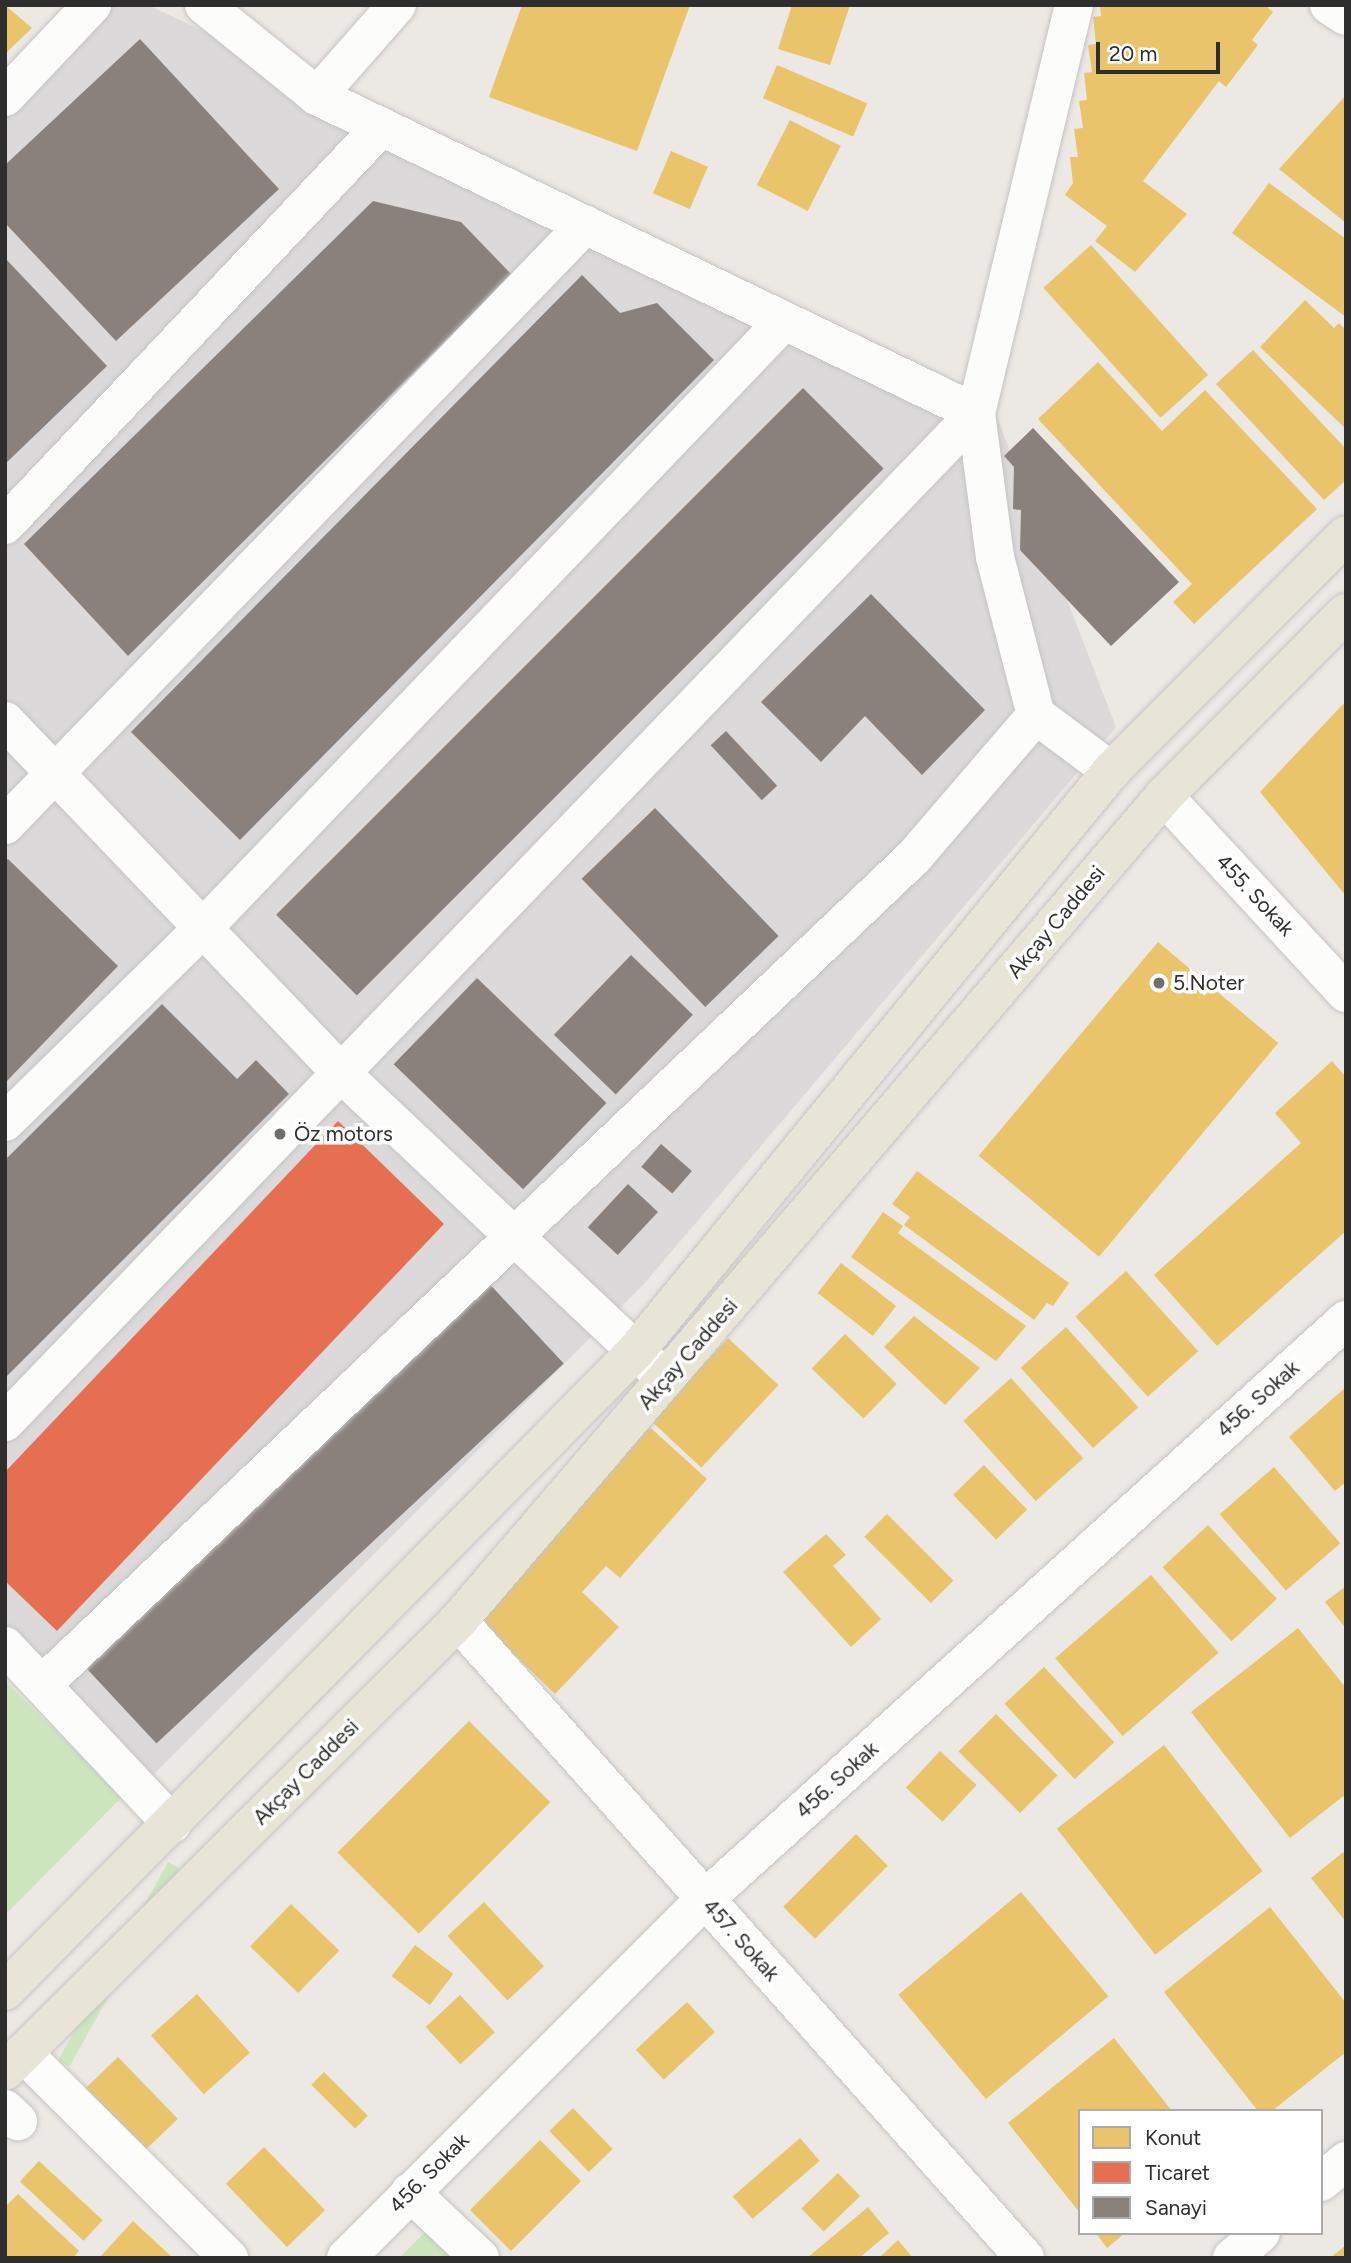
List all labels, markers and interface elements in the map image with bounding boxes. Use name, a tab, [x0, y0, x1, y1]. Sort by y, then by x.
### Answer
scale bar	[1099, 28, 1223, 72]
text: 20 m	[1109, 41, 1157, 66]
street label: 455. Sokak	[1211, 849, 1299, 941]
street label: Akçay Caddesi	[1002, 861, 1110, 983]
place label: 5.Noter	[1173, 970, 1244, 996]
marker: 5.Noter	[1151, 975, 1167, 991]
place label: Öz motors	[294, 1121, 393, 1147]
marker: Öz motors	[272, 1126, 288, 1142]
street label: Akçay Caddesi	[633, 1293, 743, 1415]
street label: 456. Sokak	[1211, 1355, 1305, 1443]
street label: Akçay Caddesi	[248, 1714, 364, 1830]
street label: 456. Sokak	[790, 1736, 884, 1824]
street label: 457. Sokak	[698, 1894, 784, 1986]
legend	[1078, 2109, 1323, 2235]
text: Konut	[1145, 2125, 1201, 2150]
street label: 456. Sokak	[384, 2128, 474, 2218]
text: Ticaret	[1145, 2160, 1210, 2185]
text: Sanayi	[1145, 2195, 1207, 2220]

